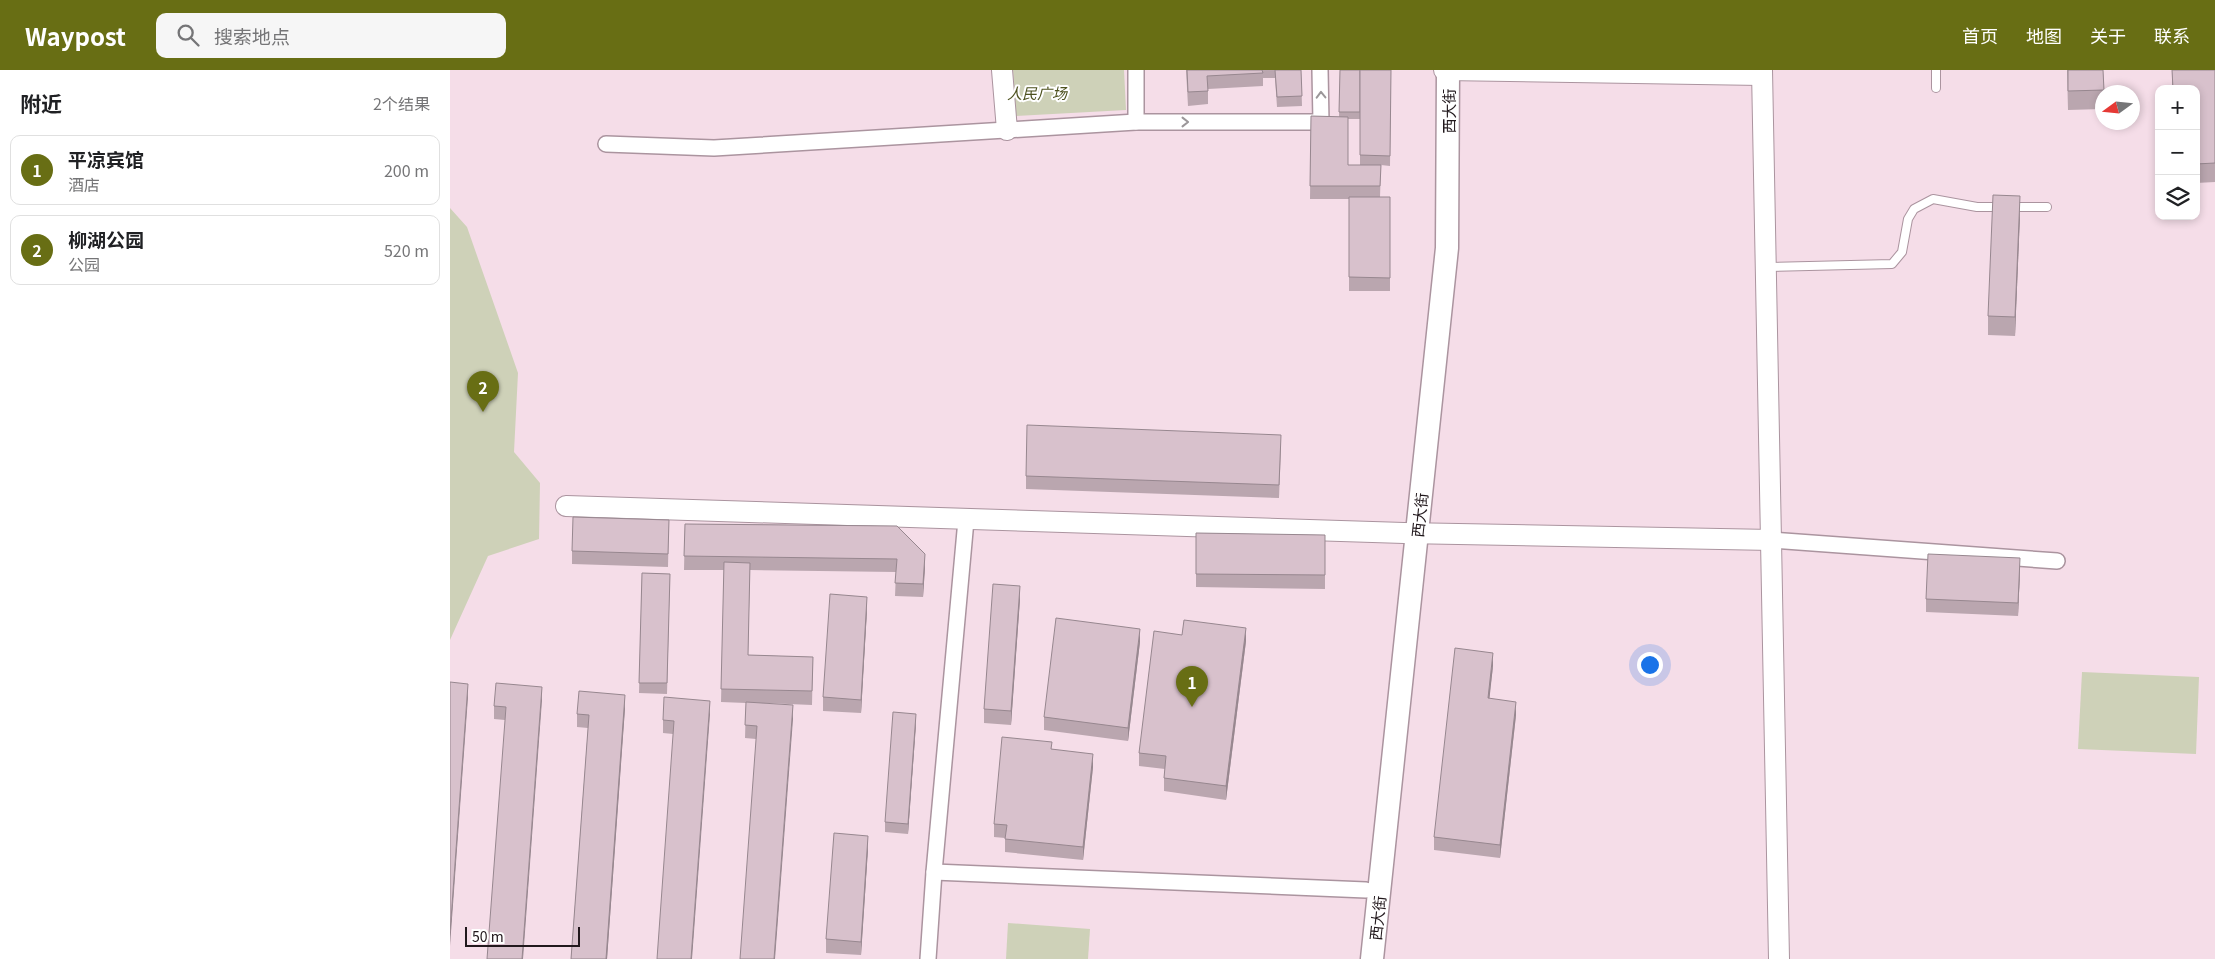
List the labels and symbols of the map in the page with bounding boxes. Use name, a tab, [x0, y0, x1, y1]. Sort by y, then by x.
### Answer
park label: 人民广场	[1007, 82, 1069, 103]
north arrow	[2095, 85, 2140, 130]
street label: 西大街	[1438, 88, 1459, 134]
one-way arrow	[1316, 91, 1326, 98]
one-way arrow	[1182, 117, 1189, 127]
pin: 2	[467, 371, 499, 412]
street label: 西大街	[1406, 492, 1432, 538]
your location	[1637, 652, 1663, 678]
pin: 1	[1176, 666, 1208, 707]
street label: 西大街	[1364, 895, 1390, 941]
scale bar	[465, 924, 580, 947]

